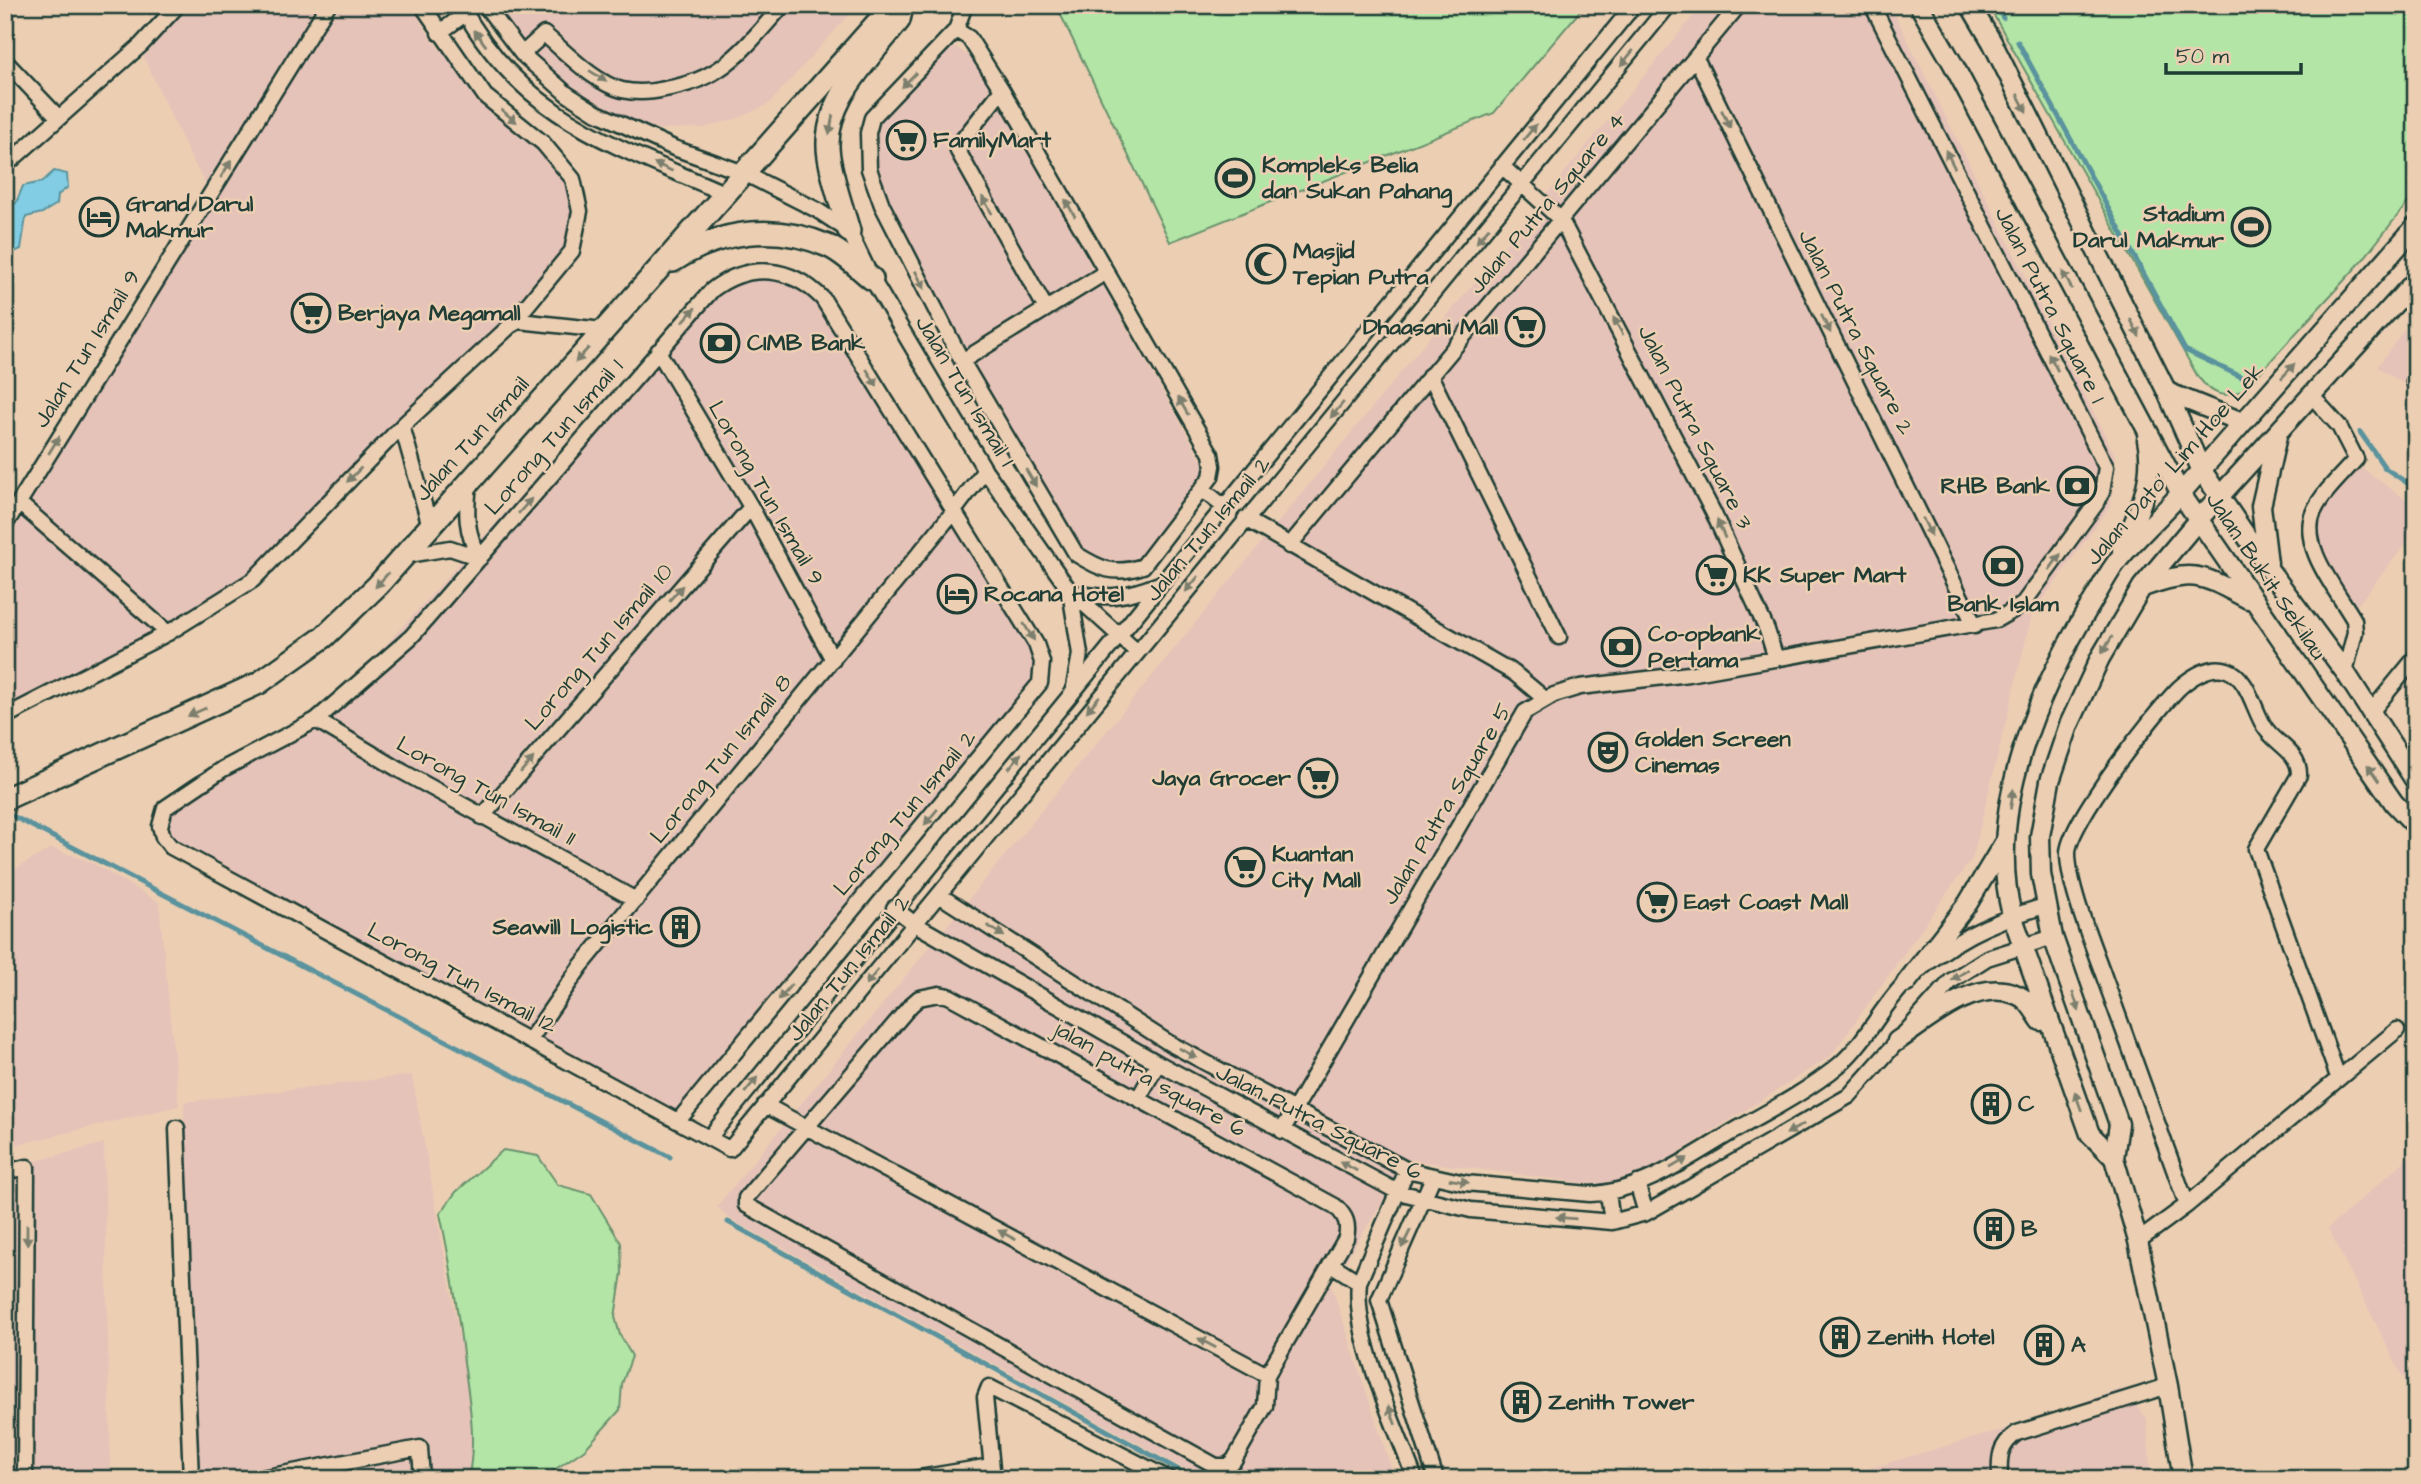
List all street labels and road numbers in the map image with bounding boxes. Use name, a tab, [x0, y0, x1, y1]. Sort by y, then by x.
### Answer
street label: Jalan Putra Square 4	[1461, 105, 1633, 301]
street label: Jalan Putra Square 1	[1987, 201, 2113, 409]
street label: Jalan Putra Square 2	[1790, 224, 1922, 440]
street label: Jalan Tun Ismail 9	[26, 264, 148, 434]
street label: Jalan Tun Ismail 1	[907, 310, 1023, 472]
street label: Jalan Putra Square 3	[1630, 319, 1761, 535]
street label: Lorong Tun Ismail 1	[477, 352, 632, 523]
street label: Jalan Dato' Lim Hoe Lek	[2078, 356, 2272, 572]
street label: Jalan Tun Ismail	[407, 369, 537, 509]
street label: Lorong Tun Ismail 9	[699, 395, 832, 591]
street label: Jalan Tun Ismail 2	[1138, 449, 1278, 609]
street label: Jalan Bukit Sekilau	[2198, 486, 2334, 666]
street label: Lorong Tun Ismail 10	[517, 556, 681, 738]
street label: Lorong Tun Ismail 8	[643, 667, 800, 851]
street label: Jalan Putra Square 5	[1374, 697, 1520, 911]
street label: Lorong Tun Ismail 2	[826, 723, 985, 904]
street label: Lorong Tun Ismail 11	[390, 728, 582, 855]
street label: Jalan Tun Ismail 2	[780, 888, 918, 1048]
street label: Lorong Tun Ismail 12	[361, 914, 563, 1042]
street label: jalan putra square 6	[1046, 1012, 1252, 1145]
street label: Jalan Putra Square 6	[1210, 1056, 1428, 1188]

